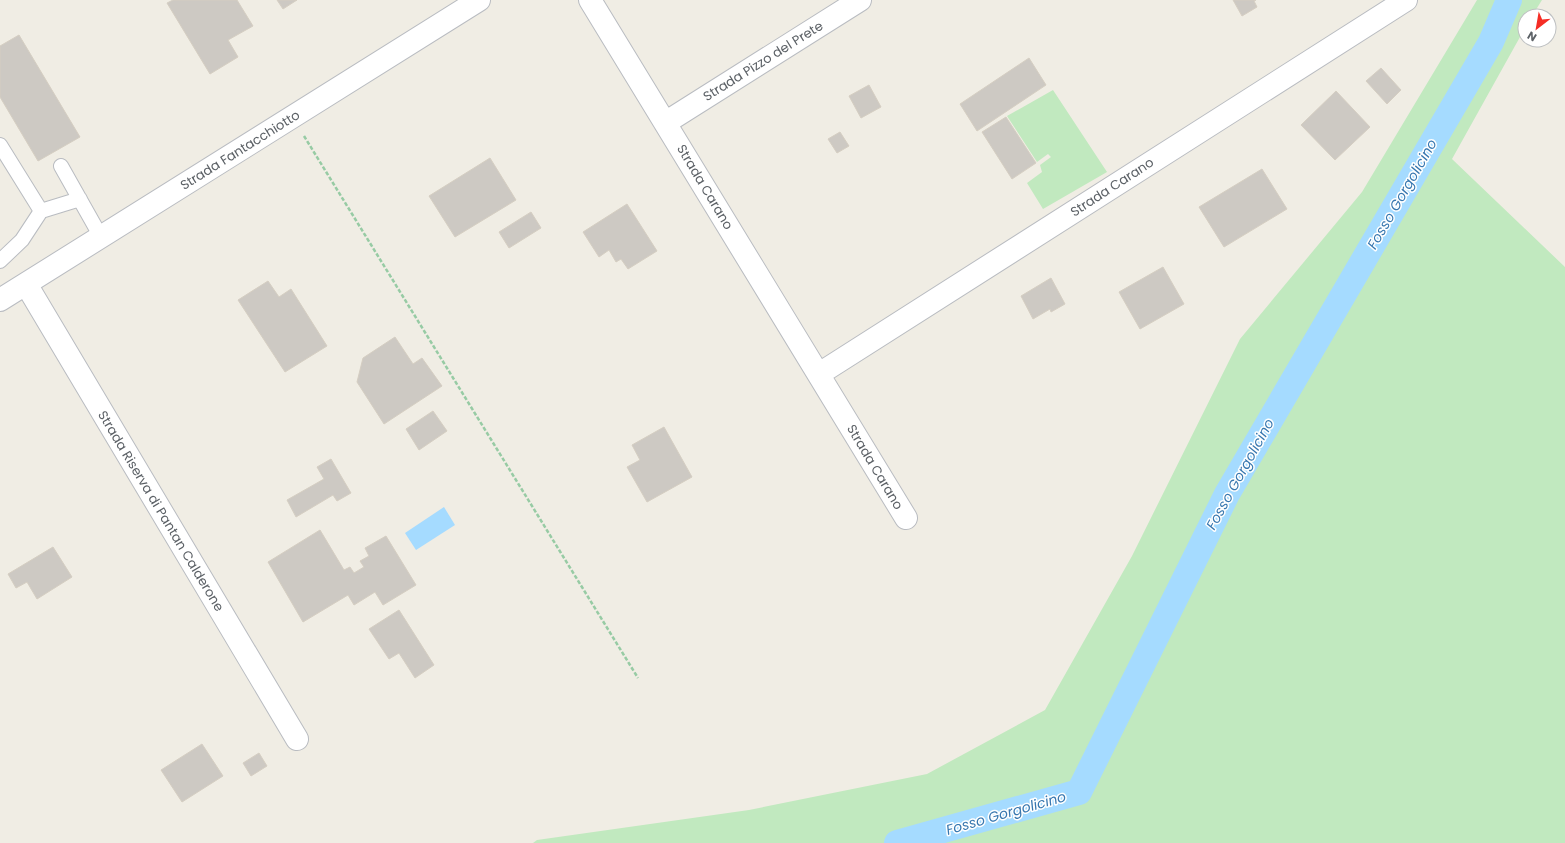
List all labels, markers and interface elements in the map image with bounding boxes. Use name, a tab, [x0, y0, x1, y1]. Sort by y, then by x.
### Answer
north arrow	[1517, 8, 1557, 48]
street label: Strada Pizzo del Prete	[699, 16, 827, 106]
text: N	[1524, 28, 1540, 46]
street label: Strada Fantacchiotto	[177, 105, 303, 195]
water label: Fosso Gorgolicino	[1362, 135, 1442, 253]
street label: Strada Carano	[672, 141, 738, 233]
street label: Strada Carano	[1067, 153, 1157, 221]
street label: Strada Riserva di Pantan Calderone	[93, 407, 229, 615]
water label: Fosso Gorgolicino	[1201, 415, 1279, 533]
street label: Strada Carano	[842, 421, 908, 513]
water label: Fosso Gorgolicino	[944, 786, 1068, 840]

